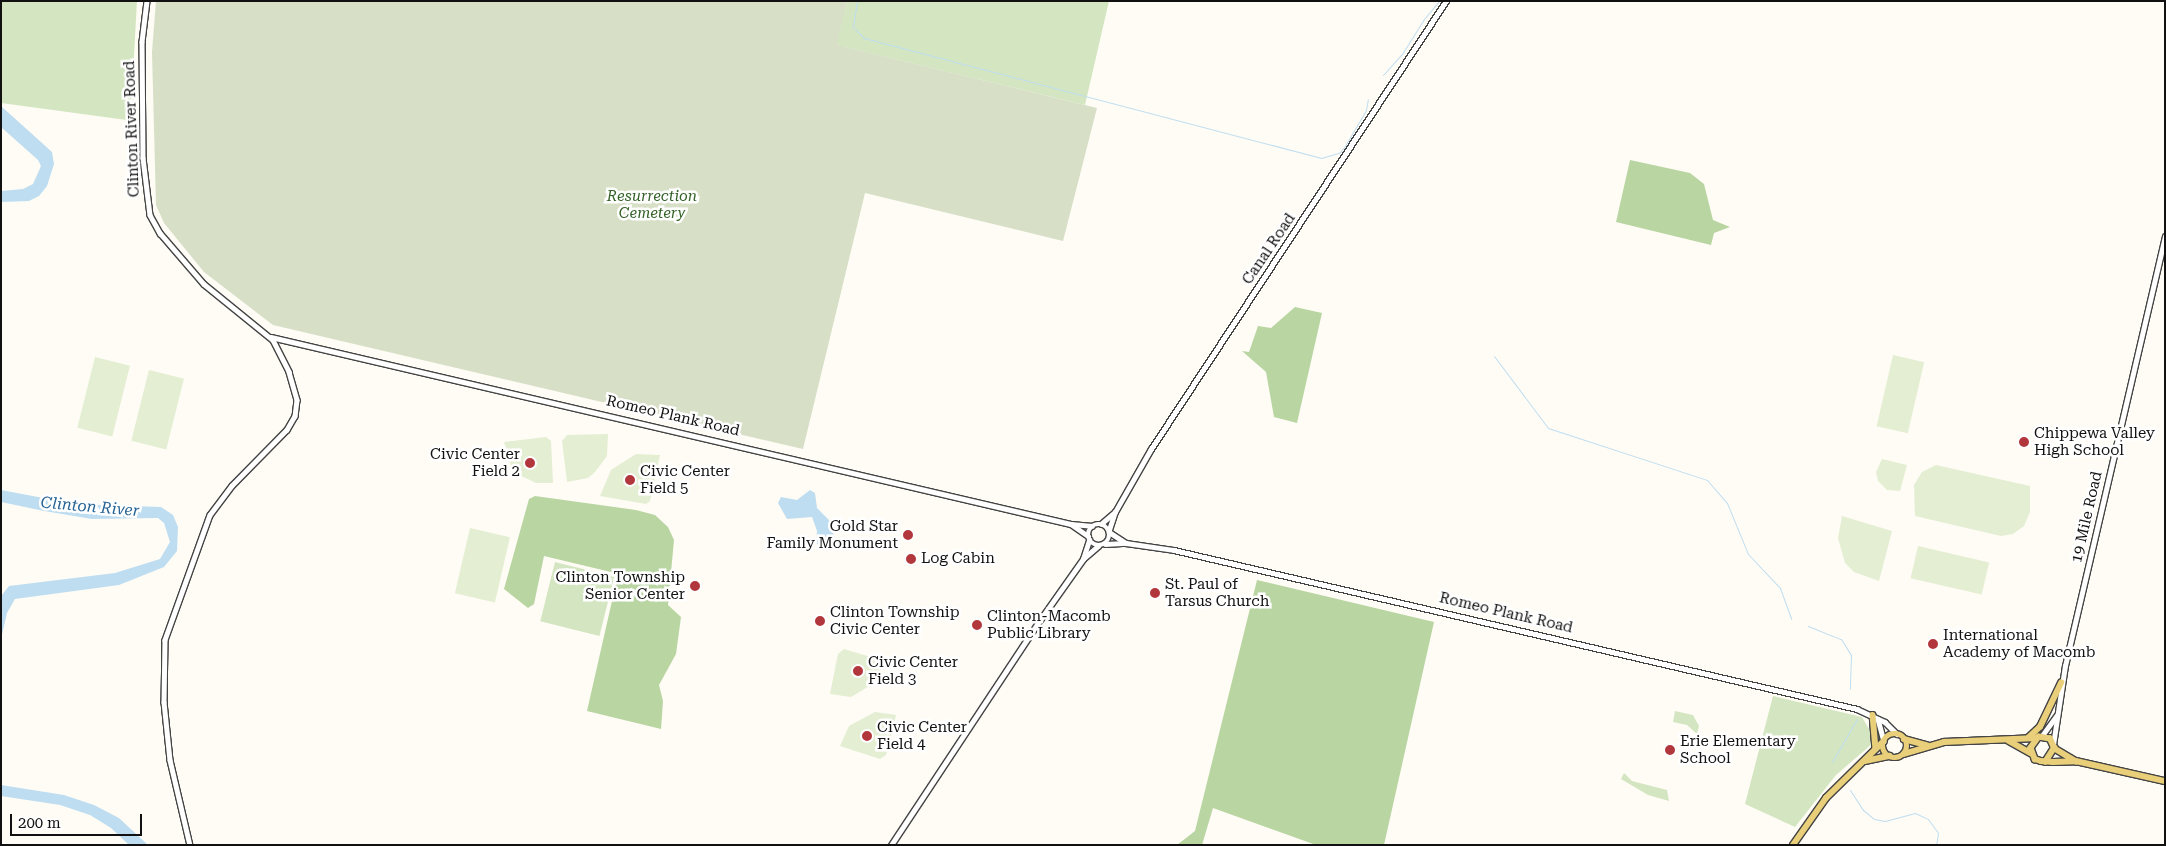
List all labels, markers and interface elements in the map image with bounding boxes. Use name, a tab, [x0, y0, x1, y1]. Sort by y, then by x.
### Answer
street label: Clinton River Road	[121, 60, 143, 198]
park label: Resurrection Cemetery	[607, 187, 697, 222]
street label: Canal Road	[1239, 210, 1299, 288]
street label: Romeo Plank Road	[605, 392, 741, 440]
place label: Chippewa Valley High School	[2034, 424, 2155, 459]
marker: Chippewa Valley High School	[2018, 436, 2030, 448]
place label: Civic Center Field 2	[430, 445, 520, 480]
marker: Civic Center Field 2	[524, 457, 536, 469]
place label: Civic Center Field 5	[640, 462, 730, 497]
street label: 19 Mile Road	[2068, 470, 2106, 564]
marker: Civic Center Field 5	[624, 474, 636, 486]
water label: Clinton River	[40, 493, 140, 521]
place label: Gold Star Family Monument	[766, 517, 898, 552]
marker: Gold Star Family Monument	[902, 529, 914, 541]
place label: Log Cabin	[921, 550, 995, 568]
marker: Log Cabin	[905, 553, 917, 565]
place label: Clinton Township Senior Center	[556, 568, 685, 603]
place label: St. Paul of Tarsus Church	[1165, 575, 1269, 610]
marker: Clinton Township Senior Center	[689, 580, 701, 592]
marker: St. Paul of Tarsus Church	[1149, 587, 1161, 599]
street label: Romeo Plank Road	[1438, 589, 1574, 637]
place label: Clinton Township Civic Center	[830, 603, 959, 638]
place label: Clinton-Macomb Public Library	[987, 607, 1111, 642]
marker: Clinton Township Civic Center	[814, 615, 826, 627]
marker: Clinton-Macomb Public Library	[971, 619, 983, 631]
place label: International Academy of Macomb	[1943, 626, 2095, 661]
marker: International Academy of Macomb	[1927, 638, 1939, 650]
place label: Civic Center Field 3	[868, 653, 958, 688]
marker: Civic Center Field 3	[852, 665, 864, 677]
place label: Civic Center Field 4	[877, 718, 967, 753]
marker: Civic Center Field 4	[861, 730, 873, 742]
place label: Erie Elementary School	[1680, 732, 1796, 767]
marker: Erie Elementary School	[1664, 744, 1676, 756]
scale bar	[12, 804, 145, 836]
text: 200 m	[18, 814, 61, 832]

